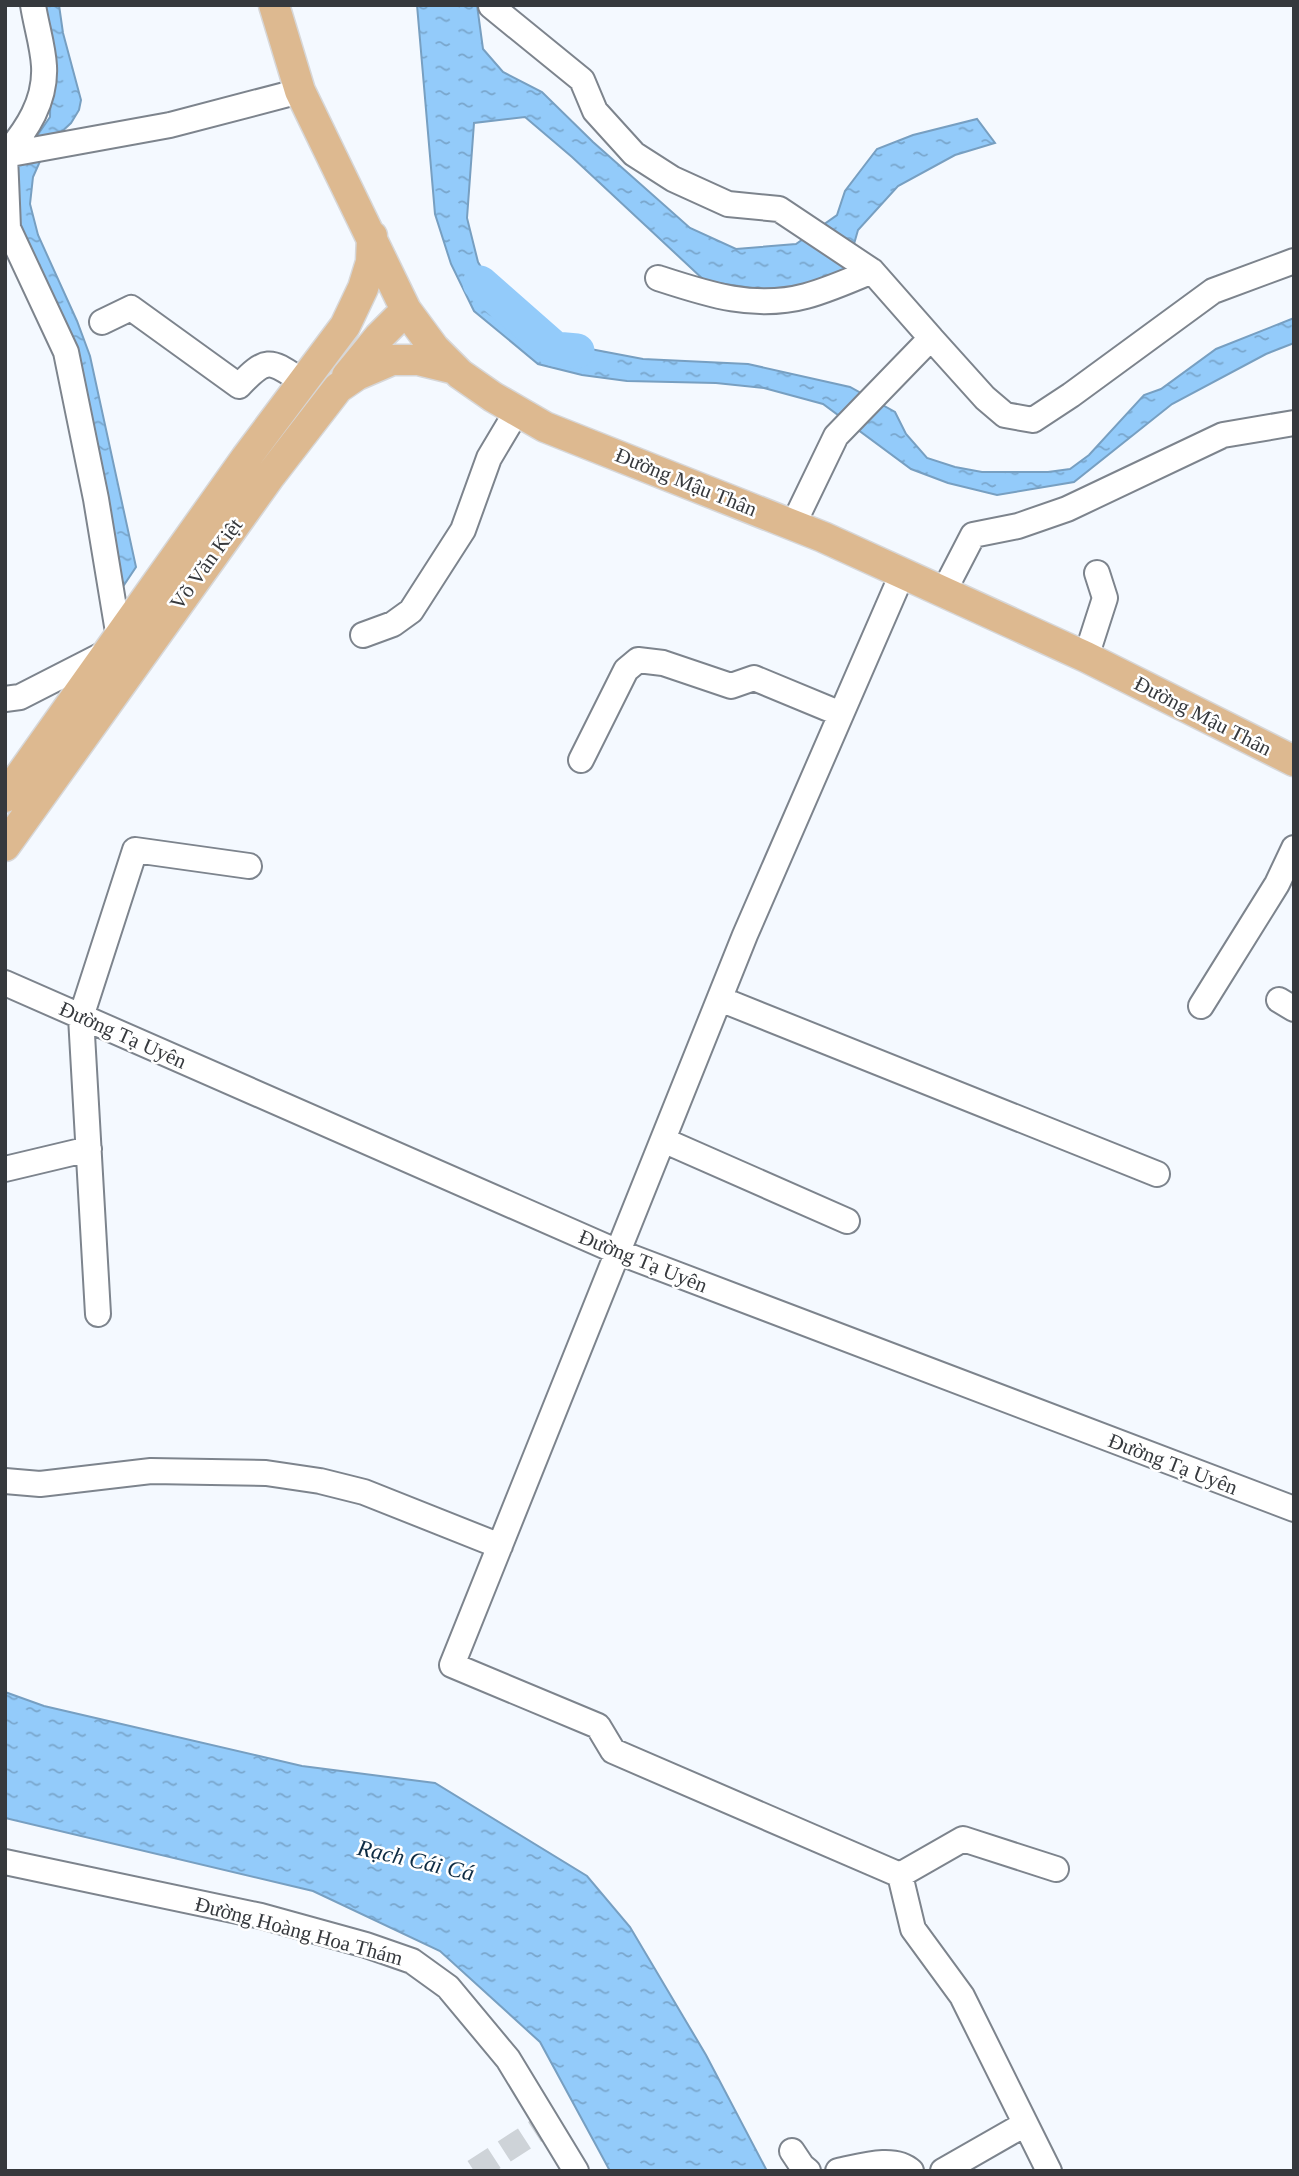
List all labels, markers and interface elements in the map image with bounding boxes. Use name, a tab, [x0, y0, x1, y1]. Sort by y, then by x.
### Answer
street label: Đường Mậu Thân	[612, 443, 761, 521]
street label: Võ Văn Kiệt	[165, 514, 247, 614]
street label: Đường Mậu Thân	[1131, 671, 1276, 761]
street label: Đường Tạ Uyên	[56, 996, 191, 1074]
street label: Đường Tạ Uyên	[575, 1224, 711, 1298]
street label: Đường Tạ Uyên	[1105, 1428, 1241, 1500]
water label: Rạch Cái Cá	[354, 1835, 477, 1886]
street label: Đường Hoàng Hoa Thám	[193, 1892, 405, 1970]

